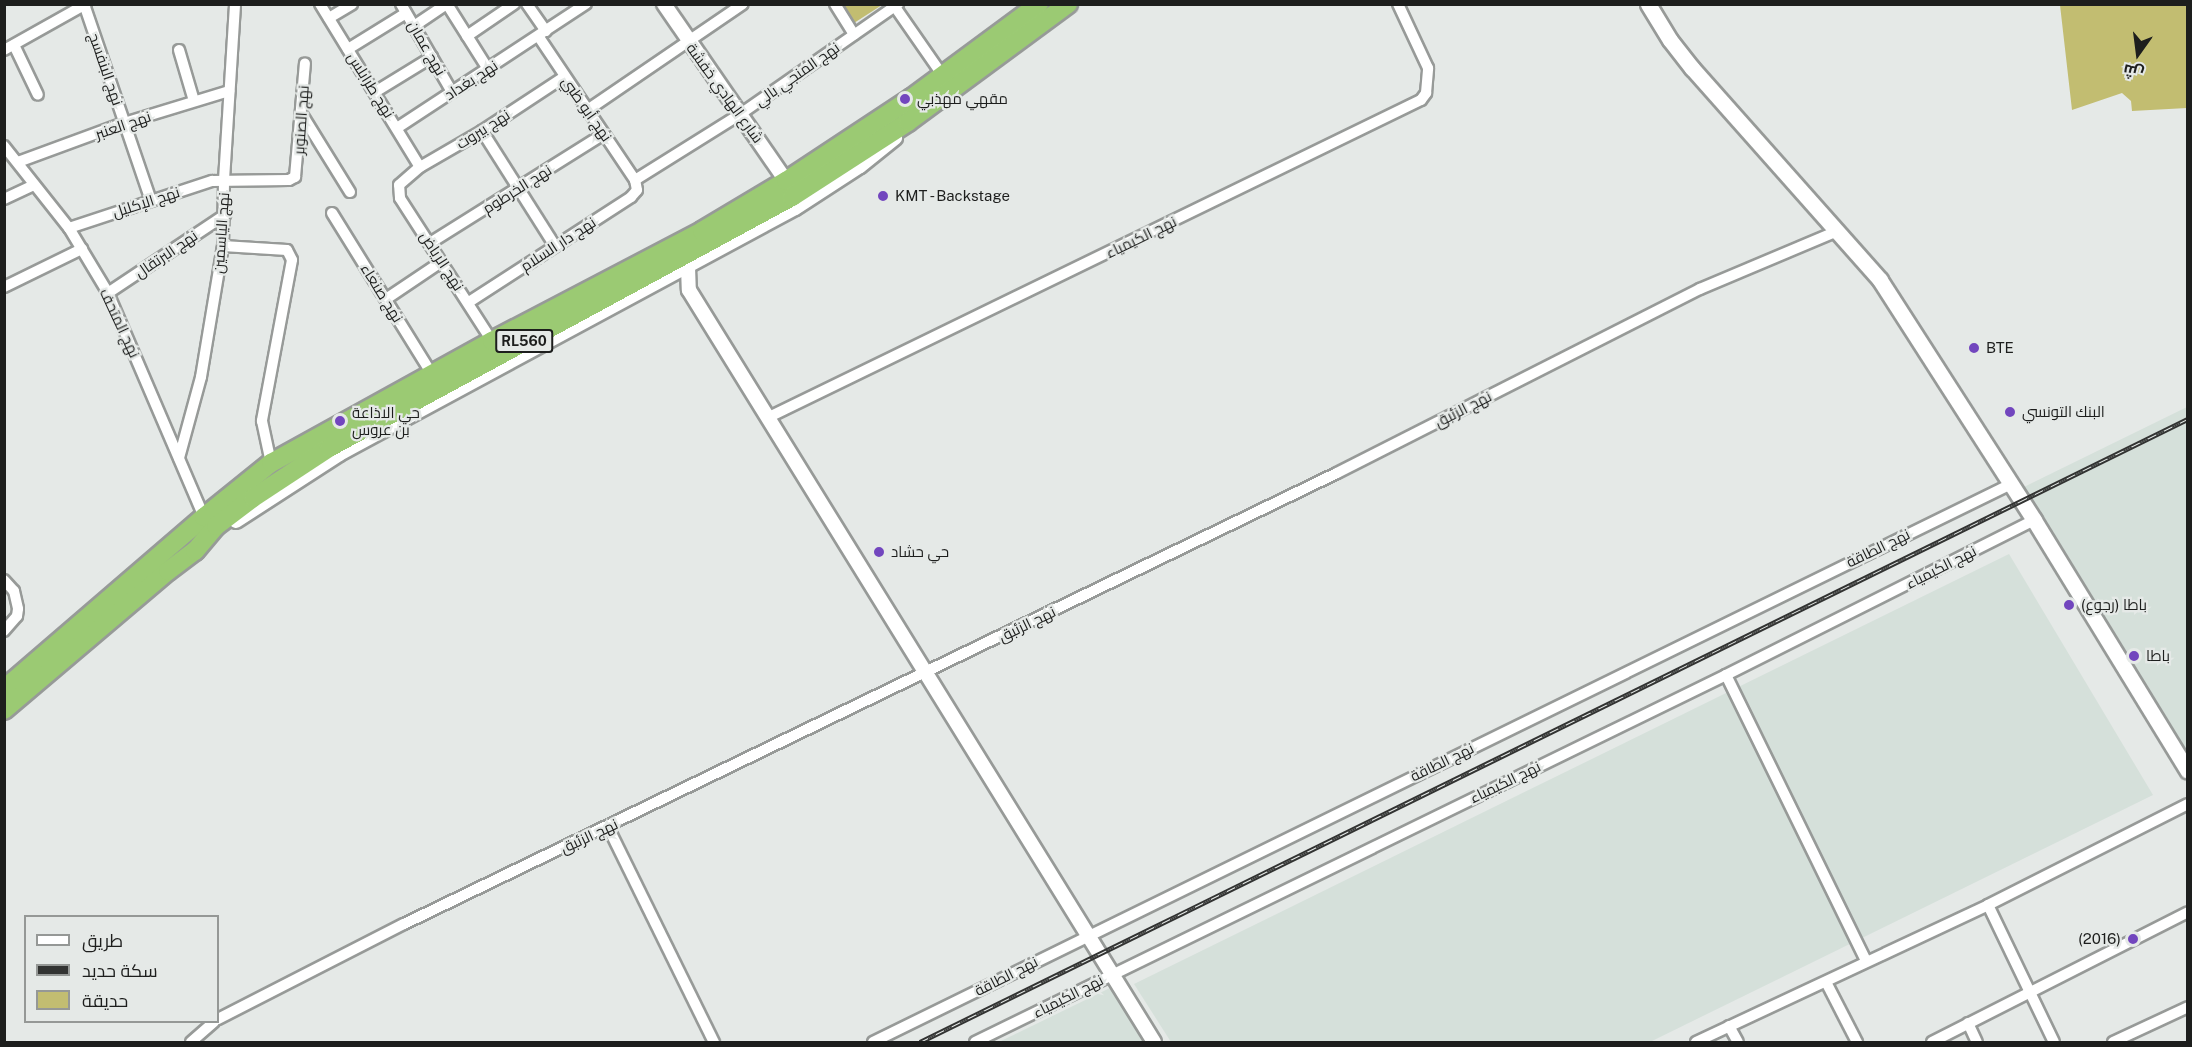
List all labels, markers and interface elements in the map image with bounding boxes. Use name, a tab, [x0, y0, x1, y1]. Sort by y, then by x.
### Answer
street label: نهج عمان	[404, 17, 450, 79]
north arrow	[2108, 24, 2168, 84]
street label: نهج البنفسج	[85, 30, 127, 108]
street label: نهج المنجي بالي	[751, 38, 843, 110]
street label: شارع الهادي خفشة	[683, 40, 767, 146]
street label: نهج طرابلس	[344, 49, 398, 121]
street label: نهج بغداد	[441, 56, 501, 104]
text: ش	[2121, 60, 2146, 84]
street label: نهج أبو ظبي	[558, 73, 616, 145]
street label: نهج الصنوبر	[290, 85, 312, 155]
place label: مقهي مهذبي	[917, 90, 1008, 108]
marker: مقهي مهذبي	[898, 92, 912, 106]
street label: نهج بيروت	[453, 105, 513, 153]
street label: نهج العنبر	[93, 107, 153, 143]
street label: نهج الخرطوم	[479, 161, 555, 217]
street label: نهج الإكليل	[110, 183, 182, 221]
place label: KMT - Backstage	[895, 187, 1014, 205]
marker: KMT - Backstage	[876, 189, 890, 203]
street label: نهج الياسمين	[209, 192, 233, 274]
street label: نهج الكيمياء	[1103, 212, 1179, 262]
street label: نهج دار السلام	[517, 213, 599, 275]
street label: نهج البرتقال	[131, 226, 201, 282]
street label: نهج الرياض	[416, 228, 468, 294]
street label: نهج صنعاء	[357, 260, 407, 326]
street label: نهج المتحف	[96, 285, 144, 361]
road number: RL560	[494, 330, 554, 352]
place label: BTE	[1986, 339, 2014, 357]
marker: BTE	[1967, 341, 1981, 355]
street label: نهج الزئبق	[1432, 387, 1494, 431]
place label: حي الاذاعة بن عروس	[352, 403, 420, 438]
place label: البنك التونسي	[2022, 403, 2105, 421]
marker: البنك التونسي	[2003, 405, 2017, 419]
marker: حي الاذاعة بن عروس	[333, 414, 347, 428]
street label: نهج الطاقة	[1843, 525, 1913, 571]
street label: نهج الكيمياء	[1903, 542, 1979, 592]
place label: حي حشاد	[891, 543, 949, 561]
marker: حي حشاد	[872, 545, 886, 559]
place label: باطا (رجوع)	[2081, 596, 2147, 614]
marker: باطا (رجوع)	[2062, 598, 2076, 612]
street label: نهج الزئبق	[995, 602, 1059, 646]
place label: باطا	[2146, 647, 2170, 665]
marker: باطا	[2127, 649, 2141, 663]
street label: نهج الطاقة	[1407, 739, 1477, 785]
street label: نهج الكيمياء	[1467, 757, 1543, 807]
street label: نهج الزئبق	[557, 815, 621, 857]
legend	[24, 915, 219, 1023]
text: طريق	[82, 930, 123, 951]
place label: (2016)	[2078, 930, 2121, 948]
marker: (2016)	[2126, 932, 2140, 946]
street label: نهج الطاقة	[971, 952, 1041, 1000]
text: سكة حديد	[82, 960, 158, 981]
street label: نهج الكيمياء	[1030, 971, 1106, 1021]
text: حديقة	[82, 990, 128, 1011]

